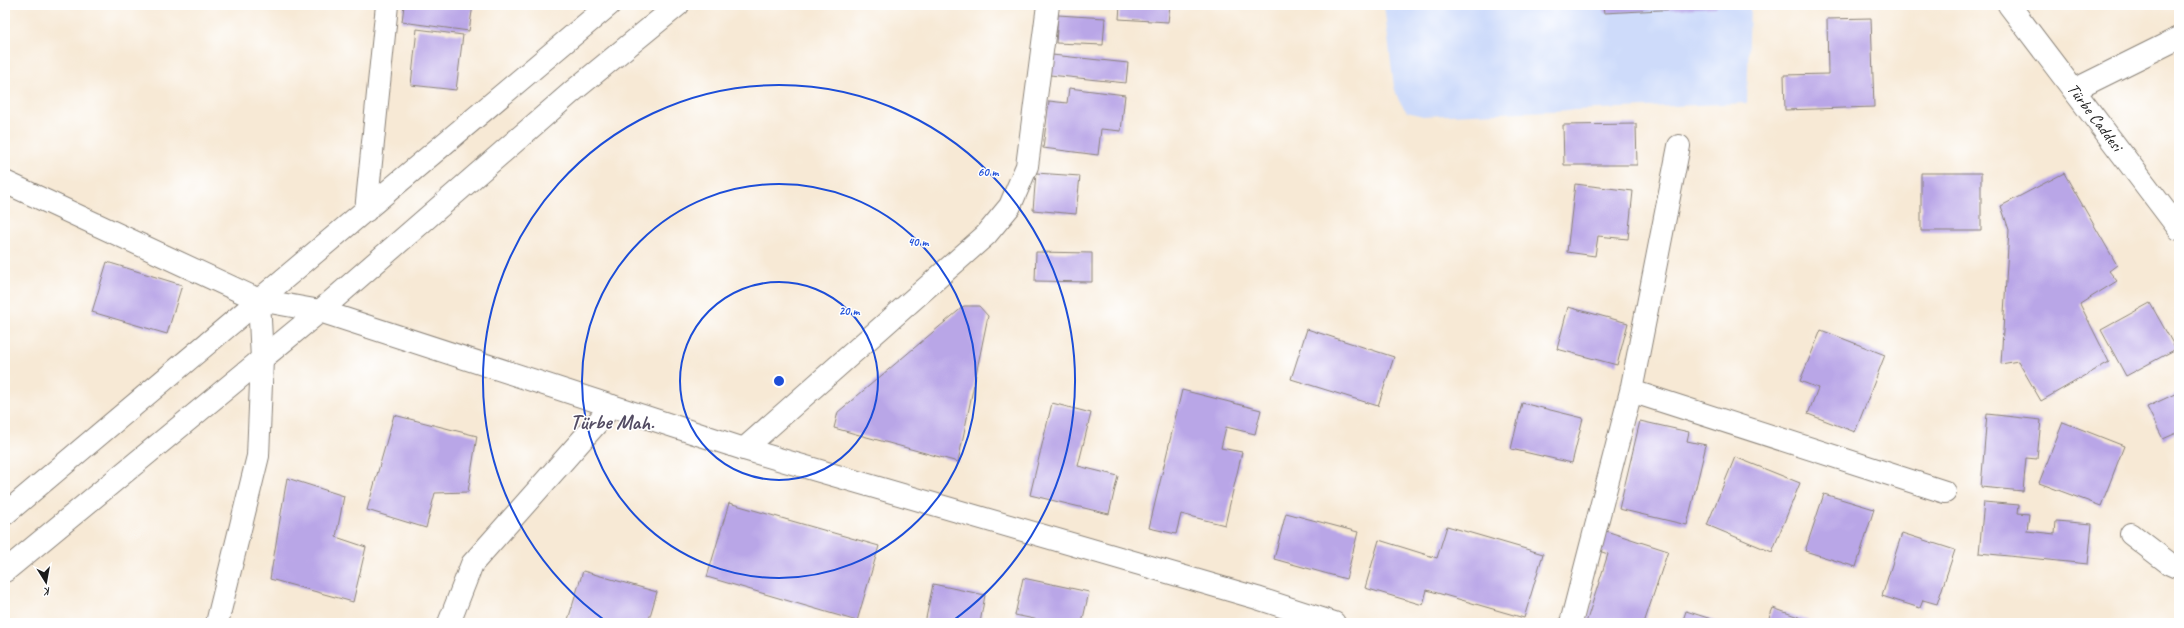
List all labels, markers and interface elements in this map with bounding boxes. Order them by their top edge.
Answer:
street label: Türbe Caddesi [2063,79,2129,157]
text: 60 m [978,164,1000,180]
text: 40 m [908,234,929,250]
text: 20 m [839,303,860,319]
centre of rings [772,374,786,388]
district label: Türbe Mah. [570,409,655,435]
north arrow [26,562,66,602]
text: K [41,584,52,600]

